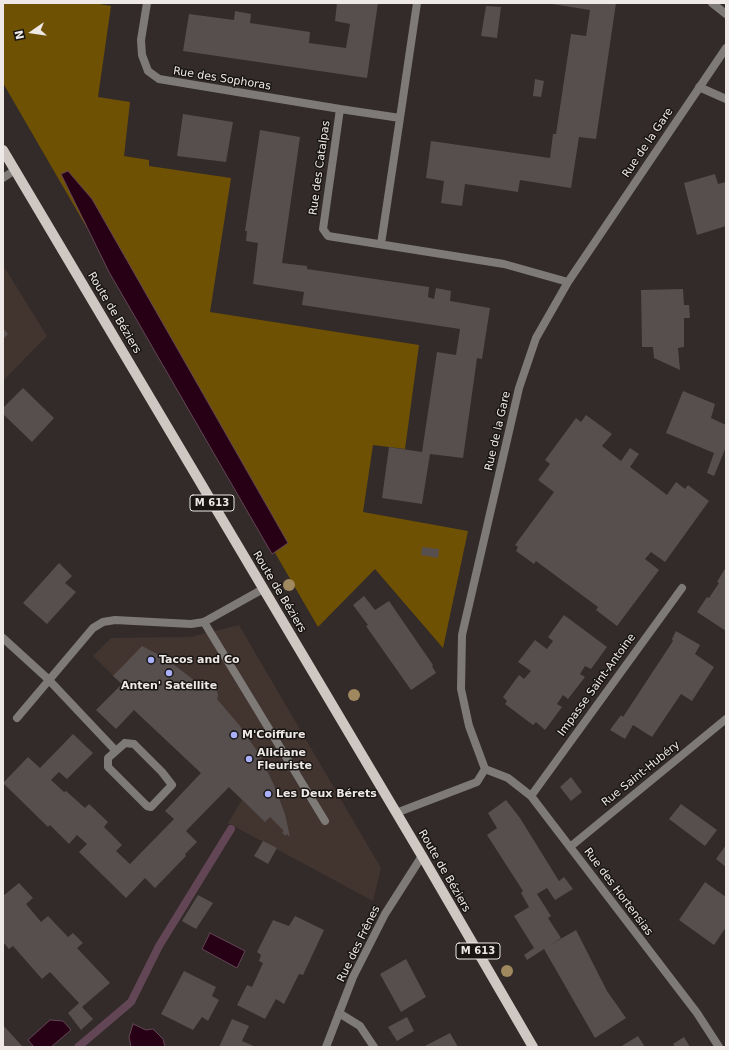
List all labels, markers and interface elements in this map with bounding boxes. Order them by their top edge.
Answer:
north arrow [12,12,52,52]
text: N [12,29,27,41]
street label: Rue des Sophoras [172,65,272,93]
street label: Rue de la Gare [620,106,676,180]
street label: Rue des Catalpas [307,120,333,216]
street label: Route de Béziers [84,270,144,356]
street label: Rue de la Gare [482,390,514,472]
road number: M 613 [190,495,234,511]
street label: Route de Béziers [249,549,309,635]
street label: Impasse Saint-Antoine [555,631,639,739]
place label: Tacos and Co [159,653,240,667]
marker: Tacos and Co [146,655,156,665]
marker: Anten' Satellite [164,668,174,678]
place label: Anten' Satellite [121,679,217,693]
place label: M'Coiffure [242,728,305,742]
marker: M'Coiffure [229,730,239,740]
street label: Rue Saint-Hubéry [599,739,683,809]
place label: Aliciane Fleuriste [257,746,312,772]
marker: Aliciane Fleuriste [244,754,254,764]
place label: Les Deux Bérets [276,787,377,801]
marker: Les Deux Bérets [263,789,273,799]
street label: Route de Béziers [415,827,473,915]
street label: Rue des Hortensias [581,846,655,938]
street label: Rue des Frênes [335,904,383,984]
road number: M 613 [456,943,500,959]

